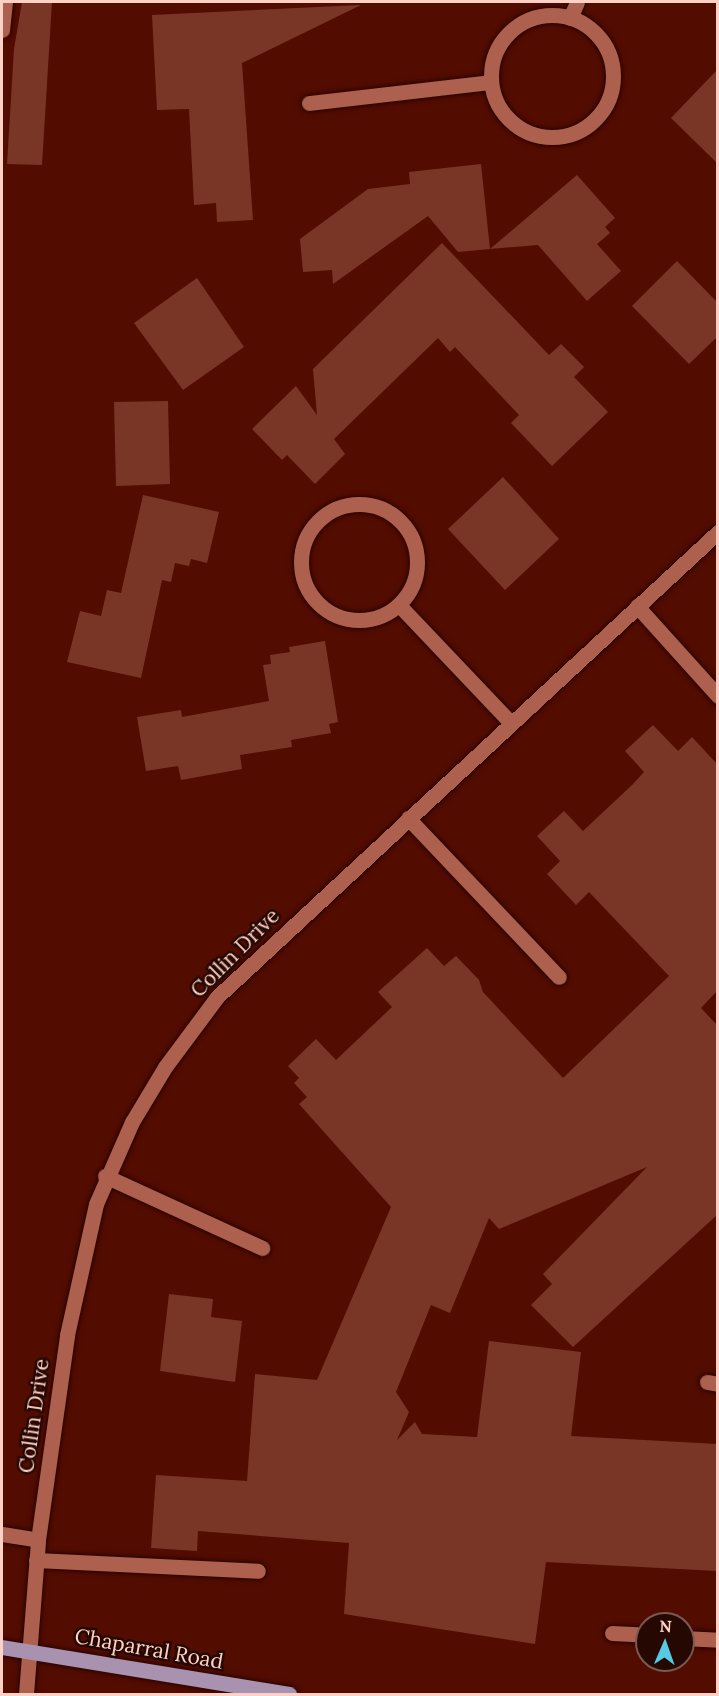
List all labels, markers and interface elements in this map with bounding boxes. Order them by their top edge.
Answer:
street label: Collin Drive [185,903,285,1003]
street label: Collin Drive [14,1357,54,1475]
north arrow [635,1612,695,1672]
text: N [659,1616,672,1636]
street label: Chaparral Road [73,1624,225,1674]

